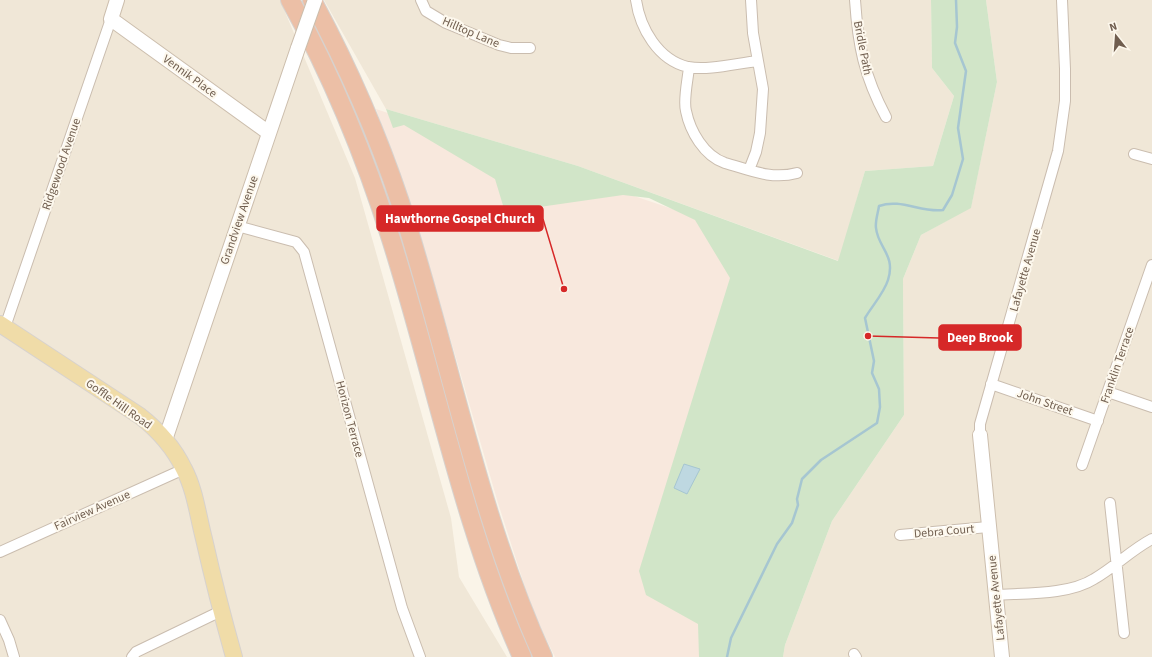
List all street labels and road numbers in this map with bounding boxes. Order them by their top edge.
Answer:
street label: Hilltop Lane [440,13,502,52]
street label: Bridle Path [849,19,876,77]
street label: Vennik Place [159,51,220,102]
street label: Ridgewood Avenue [38,116,85,212]
street label: Grandview Avenue [216,173,263,267]
street label: Lafayette Avenue [1006,227,1045,314]
street label: Franklin Terrace [1096,325,1139,406]
street label: Goffle Hill Road [82,375,155,434]
street label: Horizon Terrace [331,379,368,459]
street label: John Street [1015,385,1075,420]
street label: Fairview Avenue [51,486,133,535]
street label: Debra Court [913,520,975,543]
street label: Lafayette Avenue [984,554,1009,641]

